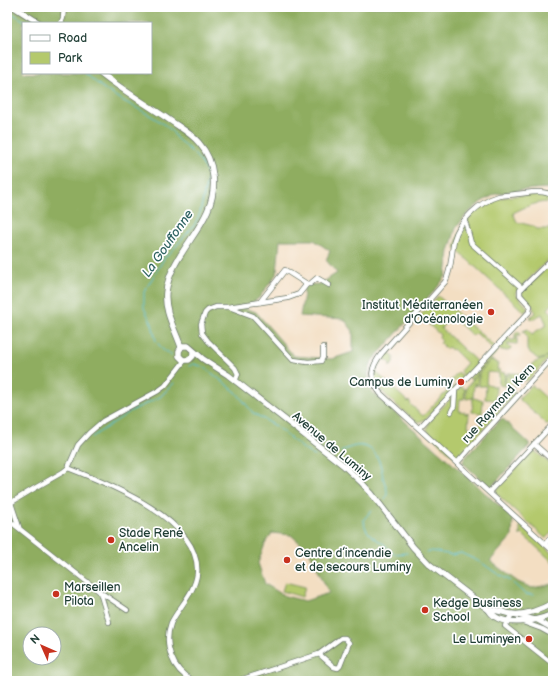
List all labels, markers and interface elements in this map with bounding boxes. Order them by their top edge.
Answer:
legend [22,22,152,74]
text: Road [58,31,87,46]
text: Park [58,51,82,66]
water label: La Gouffonne [139,206,197,280]
place label: Institut Méditerranéen d'Océanologie [362,298,483,327]
marker: Institut Méditerranéen d'Océanologie [486,307,496,317]
street label: rue Raymond Kern [459,360,538,446]
place label: Campus de Luminy [349,375,454,390]
marker: Campus de Luminy [456,377,466,387]
street label: Avenue de Luminy [289,409,375,484]
place label: Stade René Ancelin [119,526,183,555]
marker: Stade René Ancelin [106,535,116,545]
place label: Centre d’incendie et de secours Luminy [295,546,412,575]
marker: Centre d’incendie et de secours Luminy [282,555,292,565]
place label: Marseillen Pilota [64,580,121,609]
marker: Marseillen Pilota [51,589,61,599]
place label: Kedge Business School [433,596,521,625]
marker: Kedge Business School [420,605,430,615]
north arrow [22,626,62,666]
text: N [28,632,43,647]
place label: Le Luminyen [452,632,521,647]
marker: Le Luminyen [524,634,534,644]

